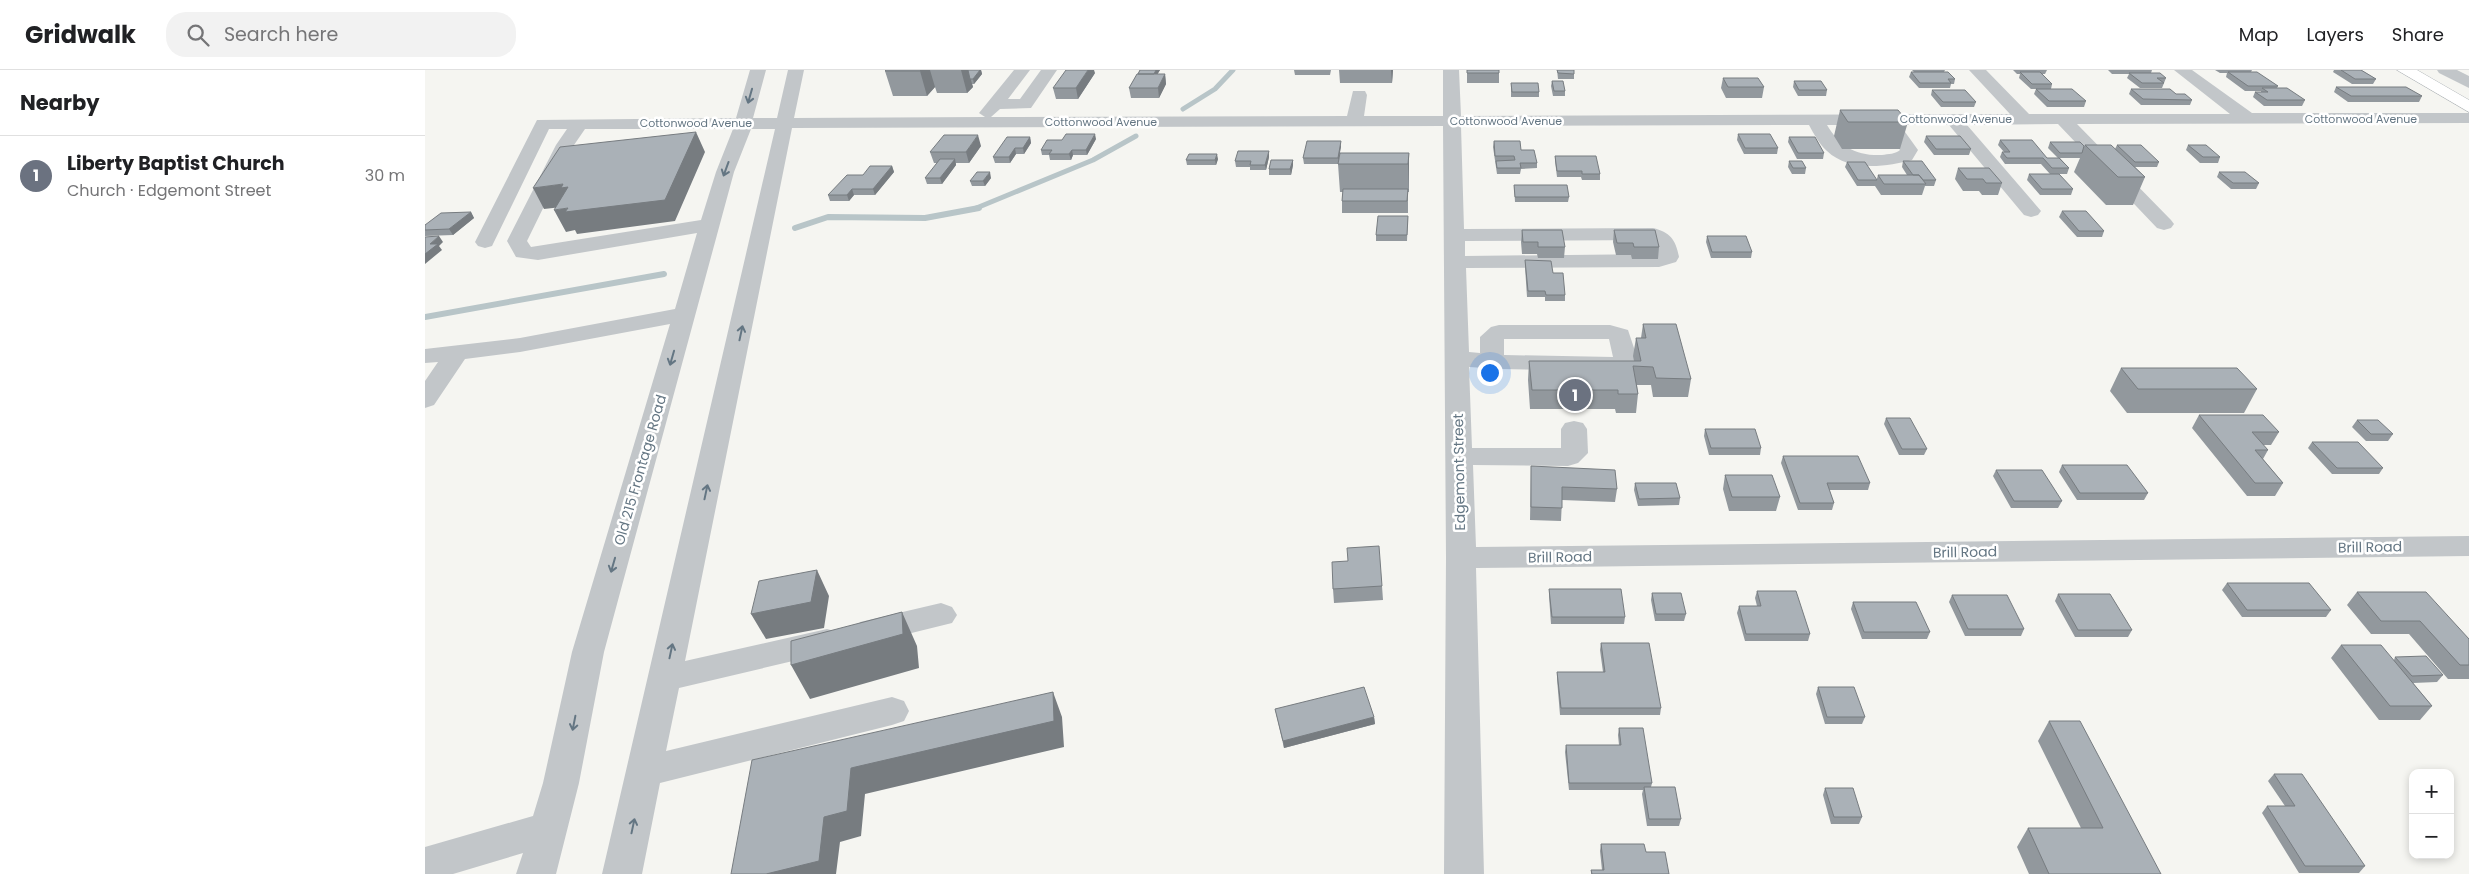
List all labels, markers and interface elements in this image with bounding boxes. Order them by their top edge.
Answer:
search box [166,12,516,57]
text: Gridwalk [25,18,136,51]
icon: search [184,21,212,49]
text: Search here [224,21,338,48]
text: Map [2239,22,2279,47]
text: Layers [2307,22,2364,47]
text: Share [2392,22,2444,47]
text: Nearby [20,88,100,117]
one-way arrow [745,88,754,104]
street label: Cottonwood Avenue [1900,111,2012,127]
street label: Cottonwood Avenue [2305,111,2417,127]
street label: Cottonwood Avenue [1450,113,1562,129]
street label: Cottonwood Avenue [1045,114,1157,130]
street label: Cottonwood Avenue [640,115,752,131]
text: Liberty Baptist Church [67,150,285,177]
one-way arrow [721,160,730,176]
text: 1 [33,164,39,187]
text: 30 m [365,164,405,187]
text: Church · Edgemont Street [67,179,271,202]
one-way arrow [737,326,746,342]
one-way arrow [666,350,676,366]
your location [1477,360,1503,386]
pin: 1 [1559,376,1591,414]
street label: Old 215 Frontage Road [609,392,671,548]
street label: Edgemont Street [1448,413,1470,531]
one-way arrow [702,484,711,500]
street label: Brill Road [2338,536,2402,558]
street label: Brill Road [1933,541,1997,563]
street label: Brill Road [1528,546,1592,568]
one-way arrow [607,557,617,573]
one-way arrow [667,643,676,659]
one-way arrow [568,714,578,730]
map controls [2409,769,2454,859]
button: + [2409,769,2454,814]
button: − [2409,814,2454,859]
one-way arrow [628,819,638,835]

